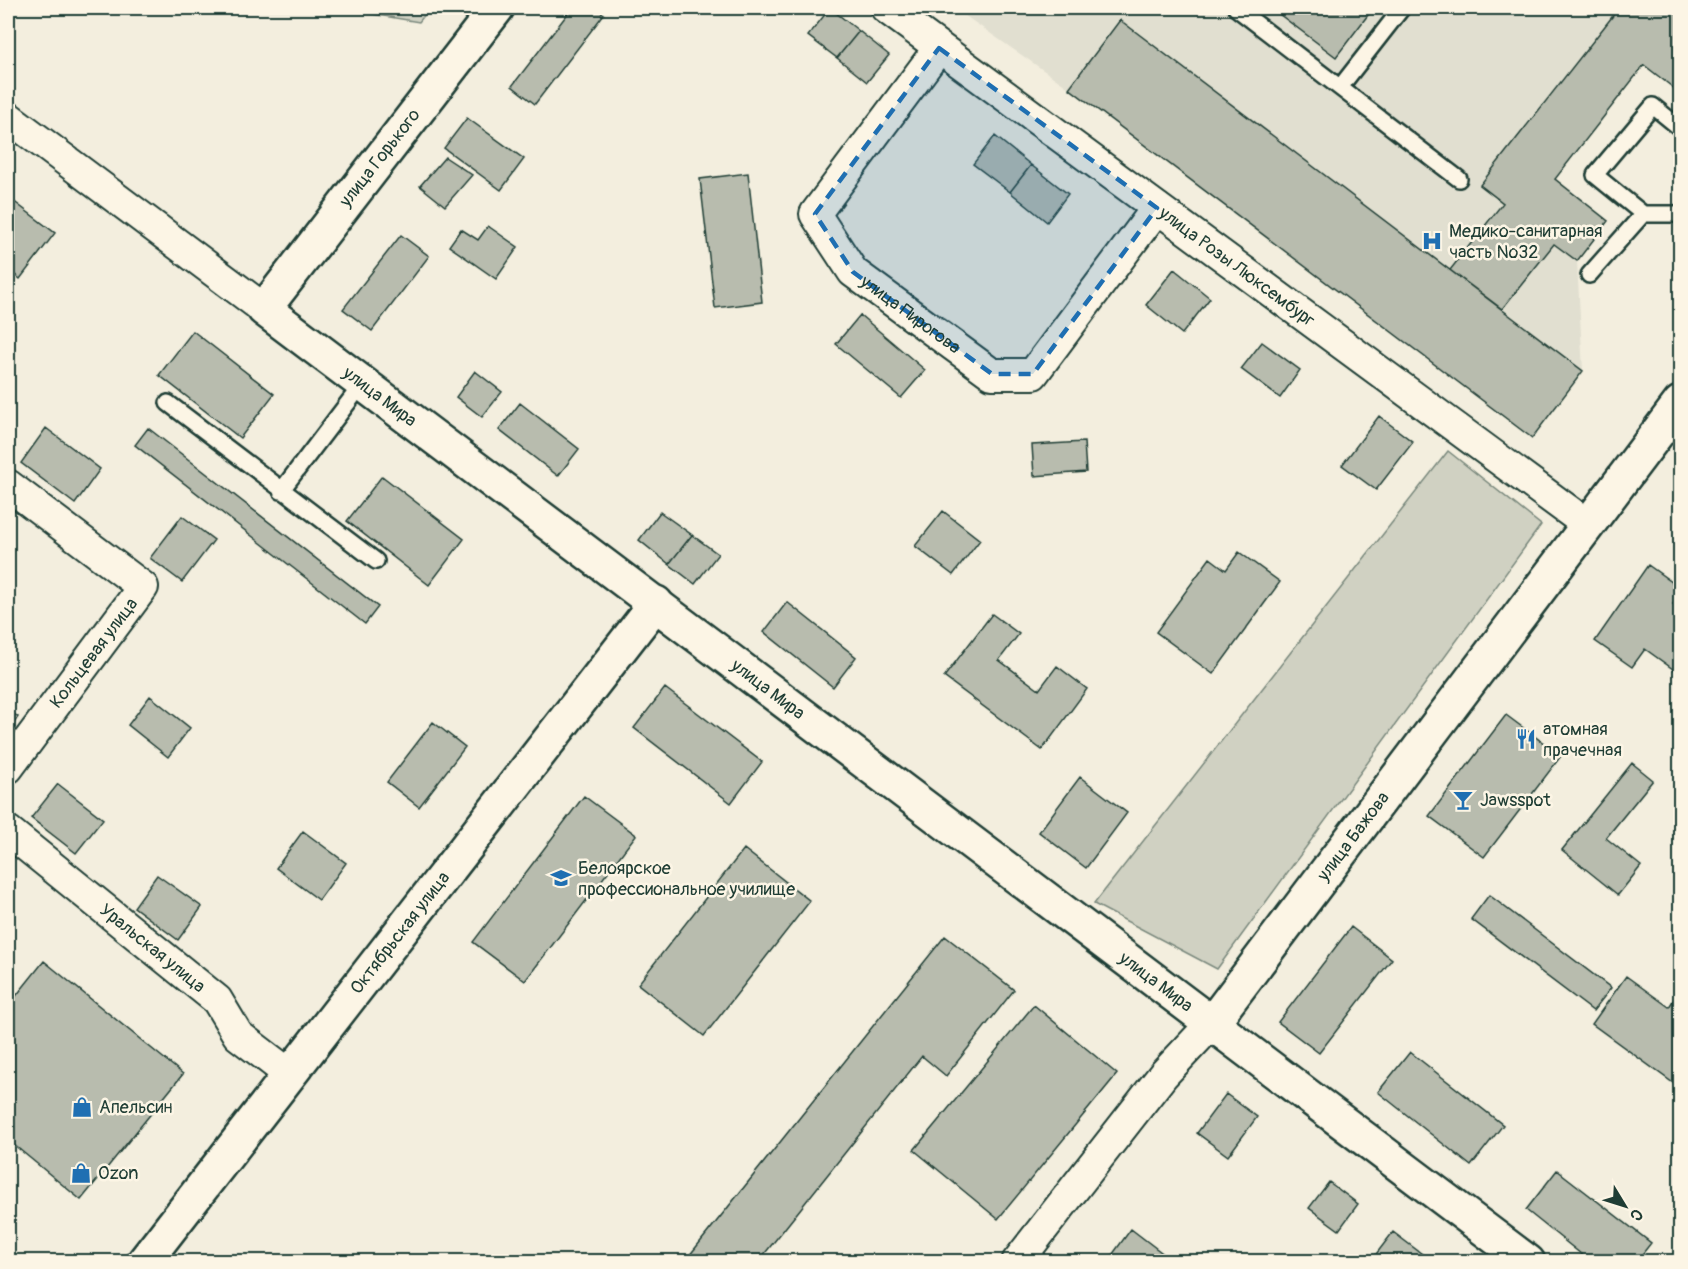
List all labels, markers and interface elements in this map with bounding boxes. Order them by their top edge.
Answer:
street label: улица Горького [334,104,426,213]
street label: улица Розы Люксембург [1154,201,1320,332]
place label: Медико-санитарная часть №32 [1449,220,1602,264]
hospital icon: Медико-санитарная часть №32 [1420,229,1444,253]
street label: улица Пирогова [855,269,965,359]
street label: улица Мира [338,361,422,432]
street label: Кольцевая улица [45,593,143,713]
street label: улица Мира [726,653,810,724]
place label: атомная прачечная [1543,718,1622,762]
restaurant icon: атомная прачечная [1514,727,1538,751]
street label: улица Бажова [1311,787,1394,886]
bar icon: Jawsspot [1451,788,1475,812]
place label: Jawsspot [1480,789,1551,812]
place label: Белоярское профессиональное училище [578,857,795,901]
school or university icon: Белоярское профессиональное училище [549,866,573,890]
street label: Октябрьская улица [345,867,455,999]
street label: Уральская улица [95,898,210,998]
street label: улица Мира [1114,946,1198,1017]
shop icon: Апельсин [70,1095,94,1119]
place label: Апельсин [99,1096,173,1119]
shop icon: Ozon [69,1161,93,1185]
place label: Ozon [98,1162,138,1185]
north arrow [1595,1176,1655,1236]
text: С [1625,1205,1647,1225]

